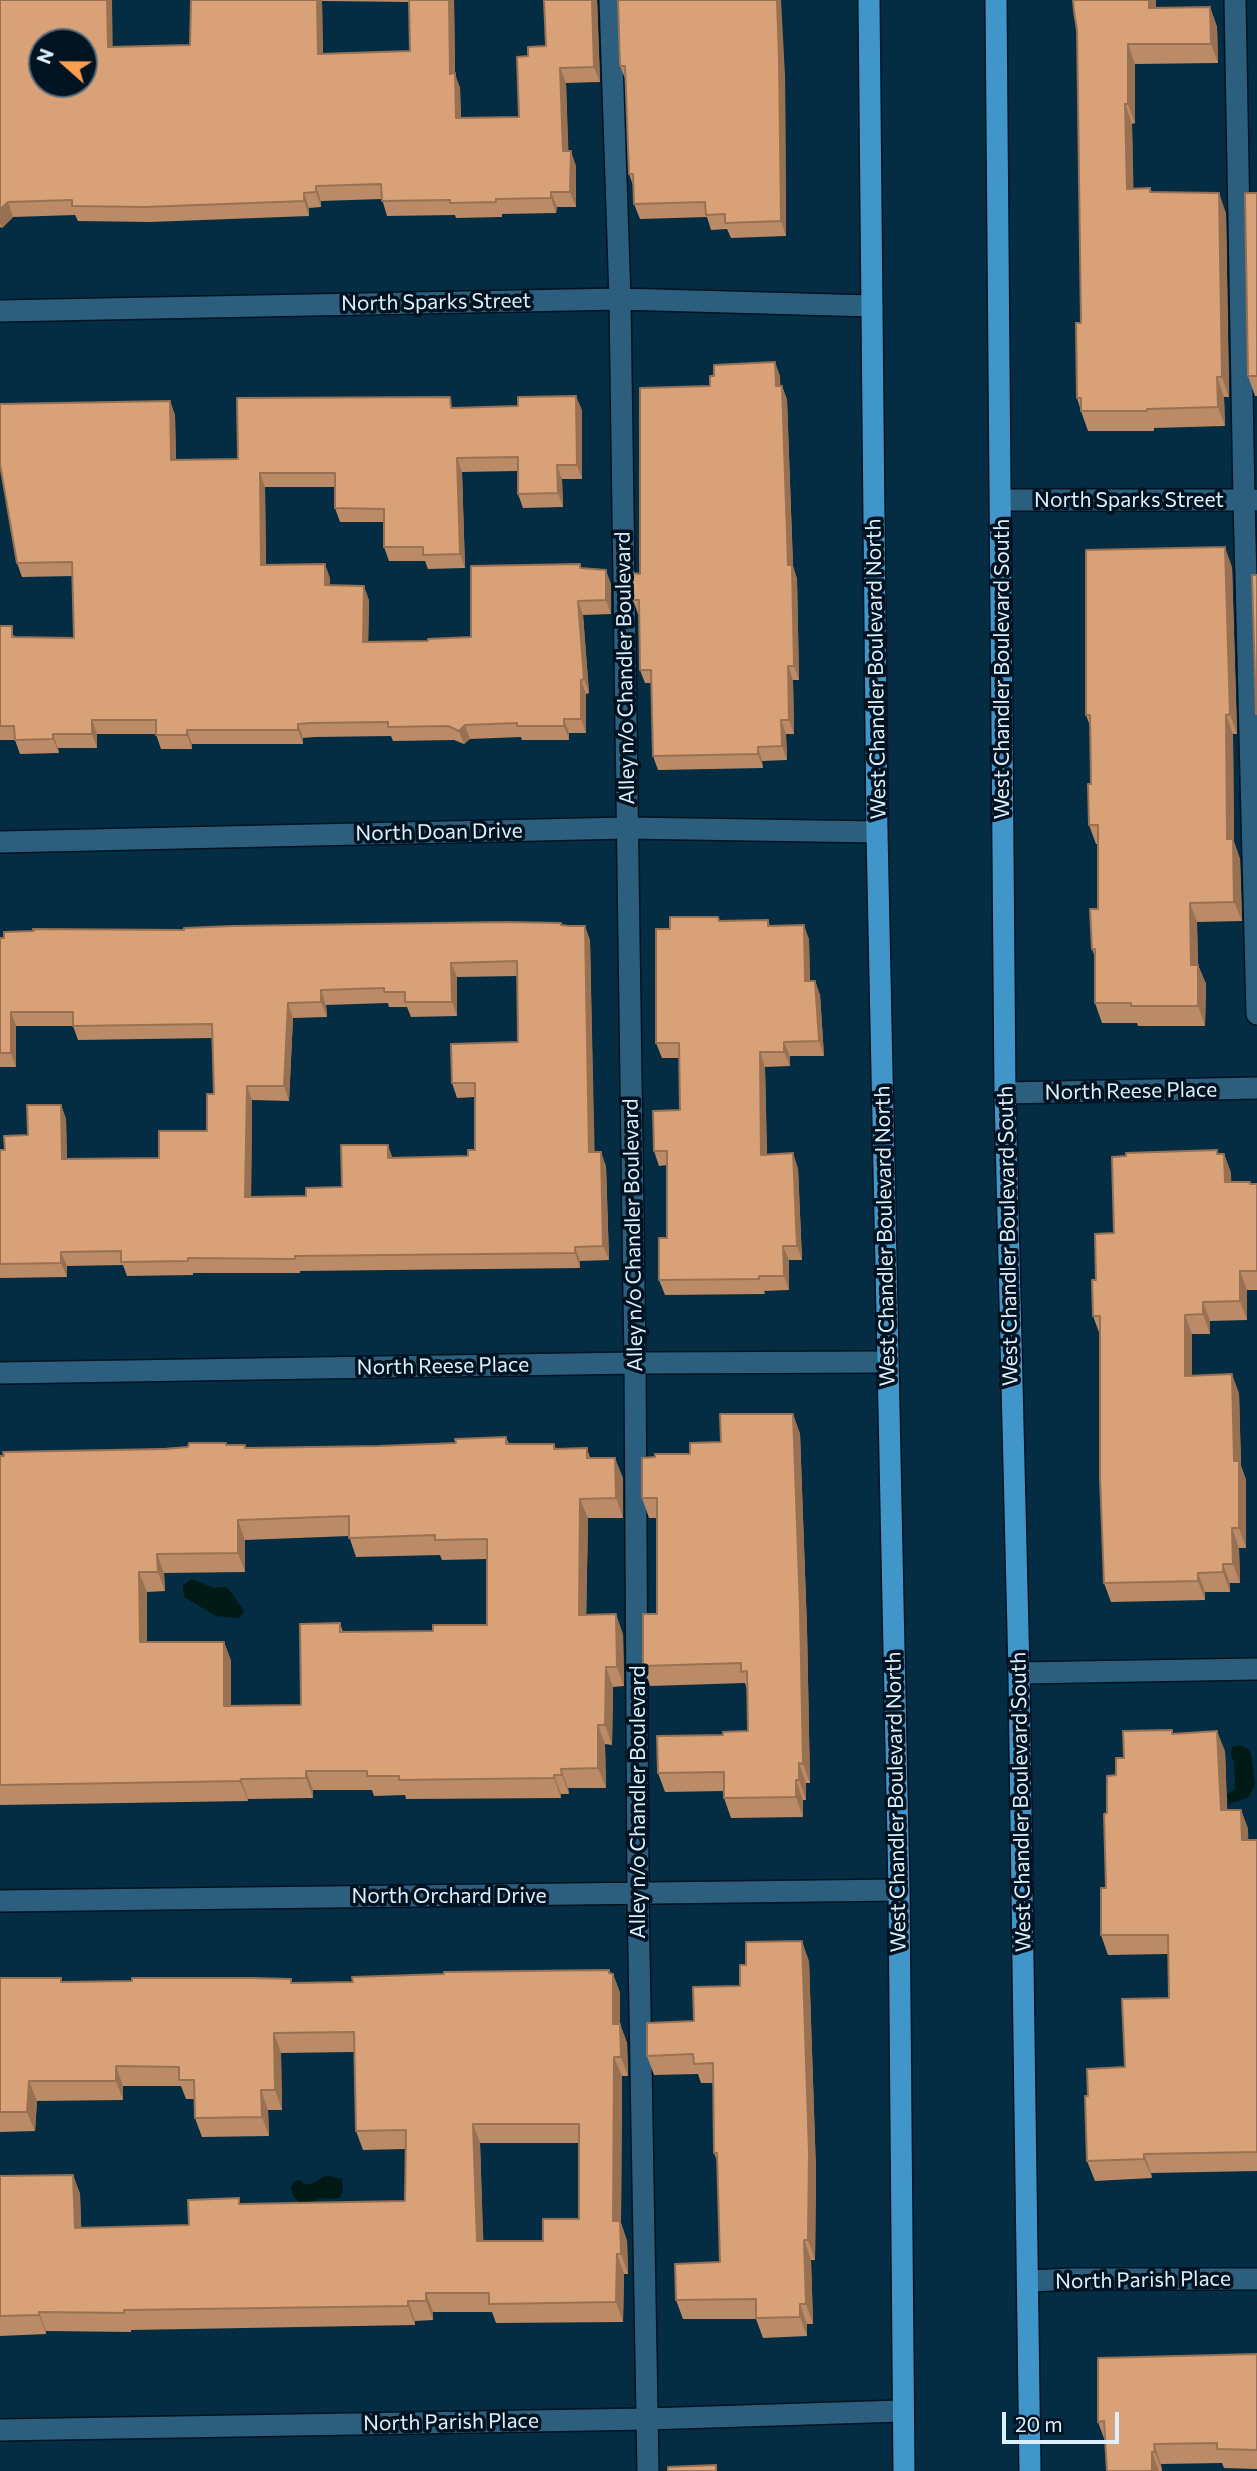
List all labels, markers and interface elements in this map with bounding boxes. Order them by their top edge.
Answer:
north arrow [28,28,98,98]
text: N [32,45,58,67]
street label: North Sparks Street [341,288,531,316]
street label: North Sparks Street [1034,487,1224,513]
street label: West Chandler Boulevard North [861,518,891,820]
street label: West Chandler Boulevard South [989,519,1015,819]
street label: Alley n/o Chandler Boulevard [610,531,640,805]
street label: North Doan Drive [355,818,523,846]
street label: North Reese Place [1045,1077,1217,1105]
street label: West Chandler Boulevard North [870,1085,900,1387]
street label: West Chandler Boulevard South [993,1086,1023,1386]
street label: Alley n/o Chandler Boulevard [618,1098,648,1372]
street label: North Reese Place [357,1352,529,1380]
street label: West Chandler Boulevard North [881,1651,911,1953]
street label: West Chandler Boulevard South [1006,1652,1036,1952]
street label: Alley n/o Chandler Boulevard [625,1665,651,1939]
street label: North Orchard Drive [352,1883,546,1909]
street label: North Parish Place [1055,2266,1231,2294]
scale bar [1005,2398,1122,2442]
street label: North Parish Place [363,2408,539,2436]
text: 20 m [1015,2411,1063,2436]

